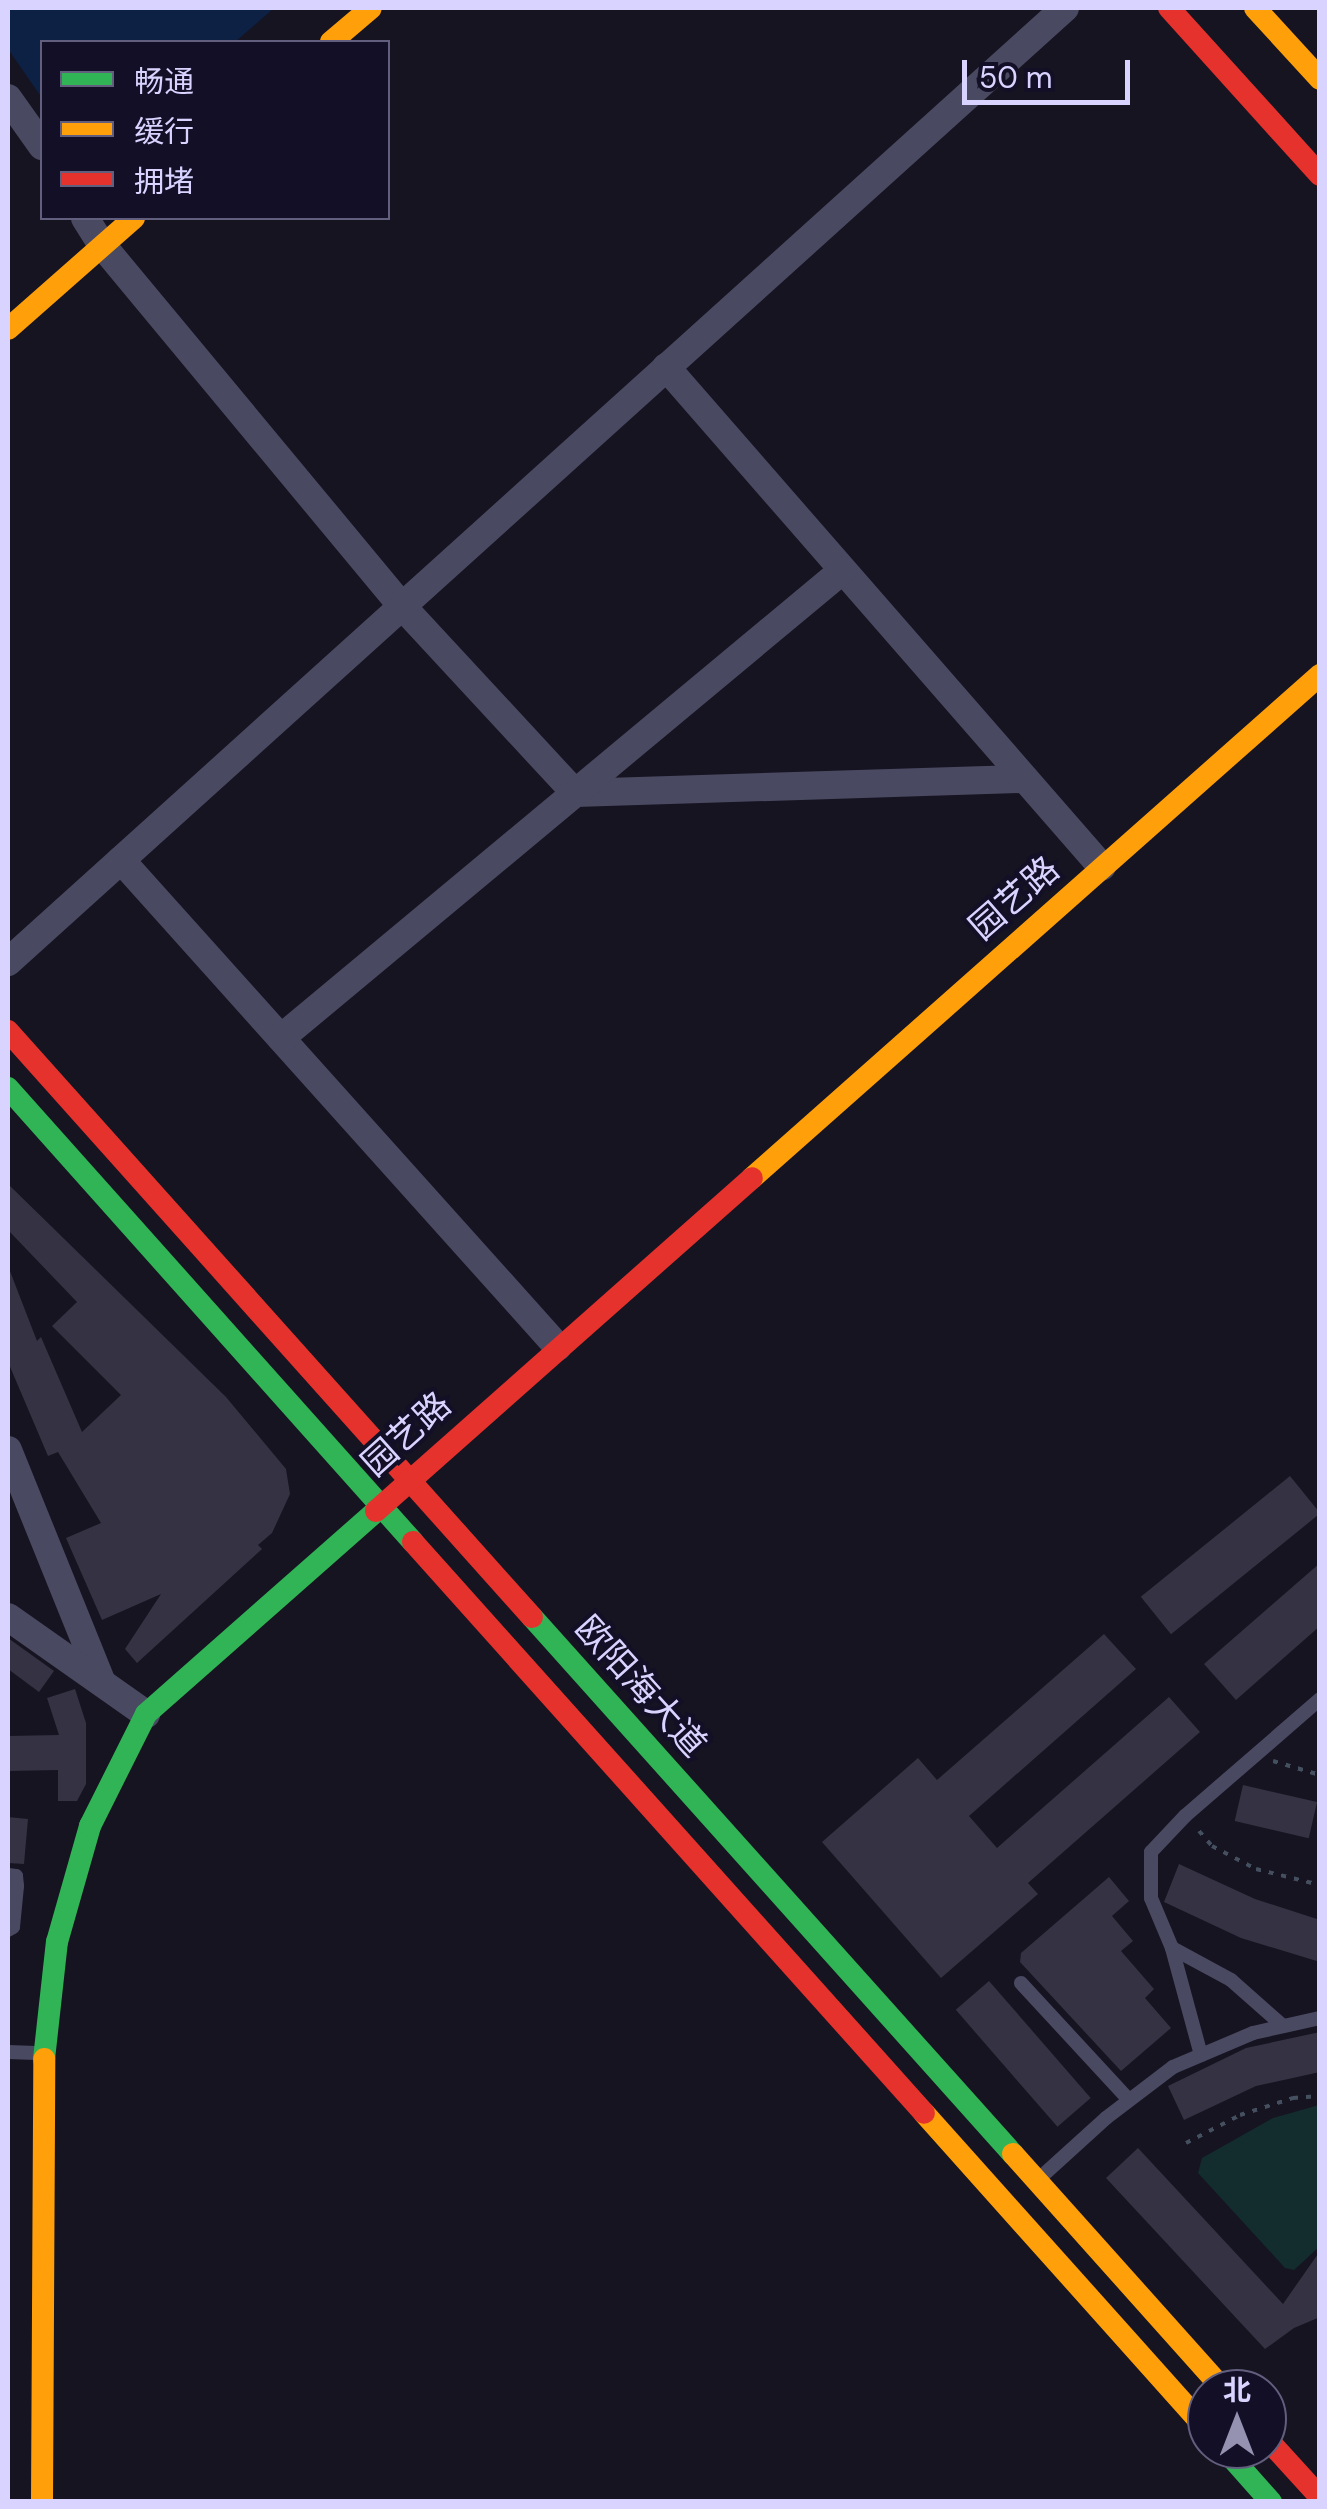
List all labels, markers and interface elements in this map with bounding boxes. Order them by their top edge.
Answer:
legend [40,40,390,220]
scale bar [967,40,1134,102]
text: 50 m [979,58,1053,97]
text: 畅通 [134,62,194,101]
text: 缓行 [134,112,194,151]
text: 拥堵 [134,162,194,201]
street label: 园艺路 [961,848,1067,948]
street label: 园艺路 [353,1383,459,1485]
street label: 欧阳海大道 [567,1607,715,1765]
north arrow [1187,2369,1287,2469]
text: 北 [1223,2372,1251,2409]

